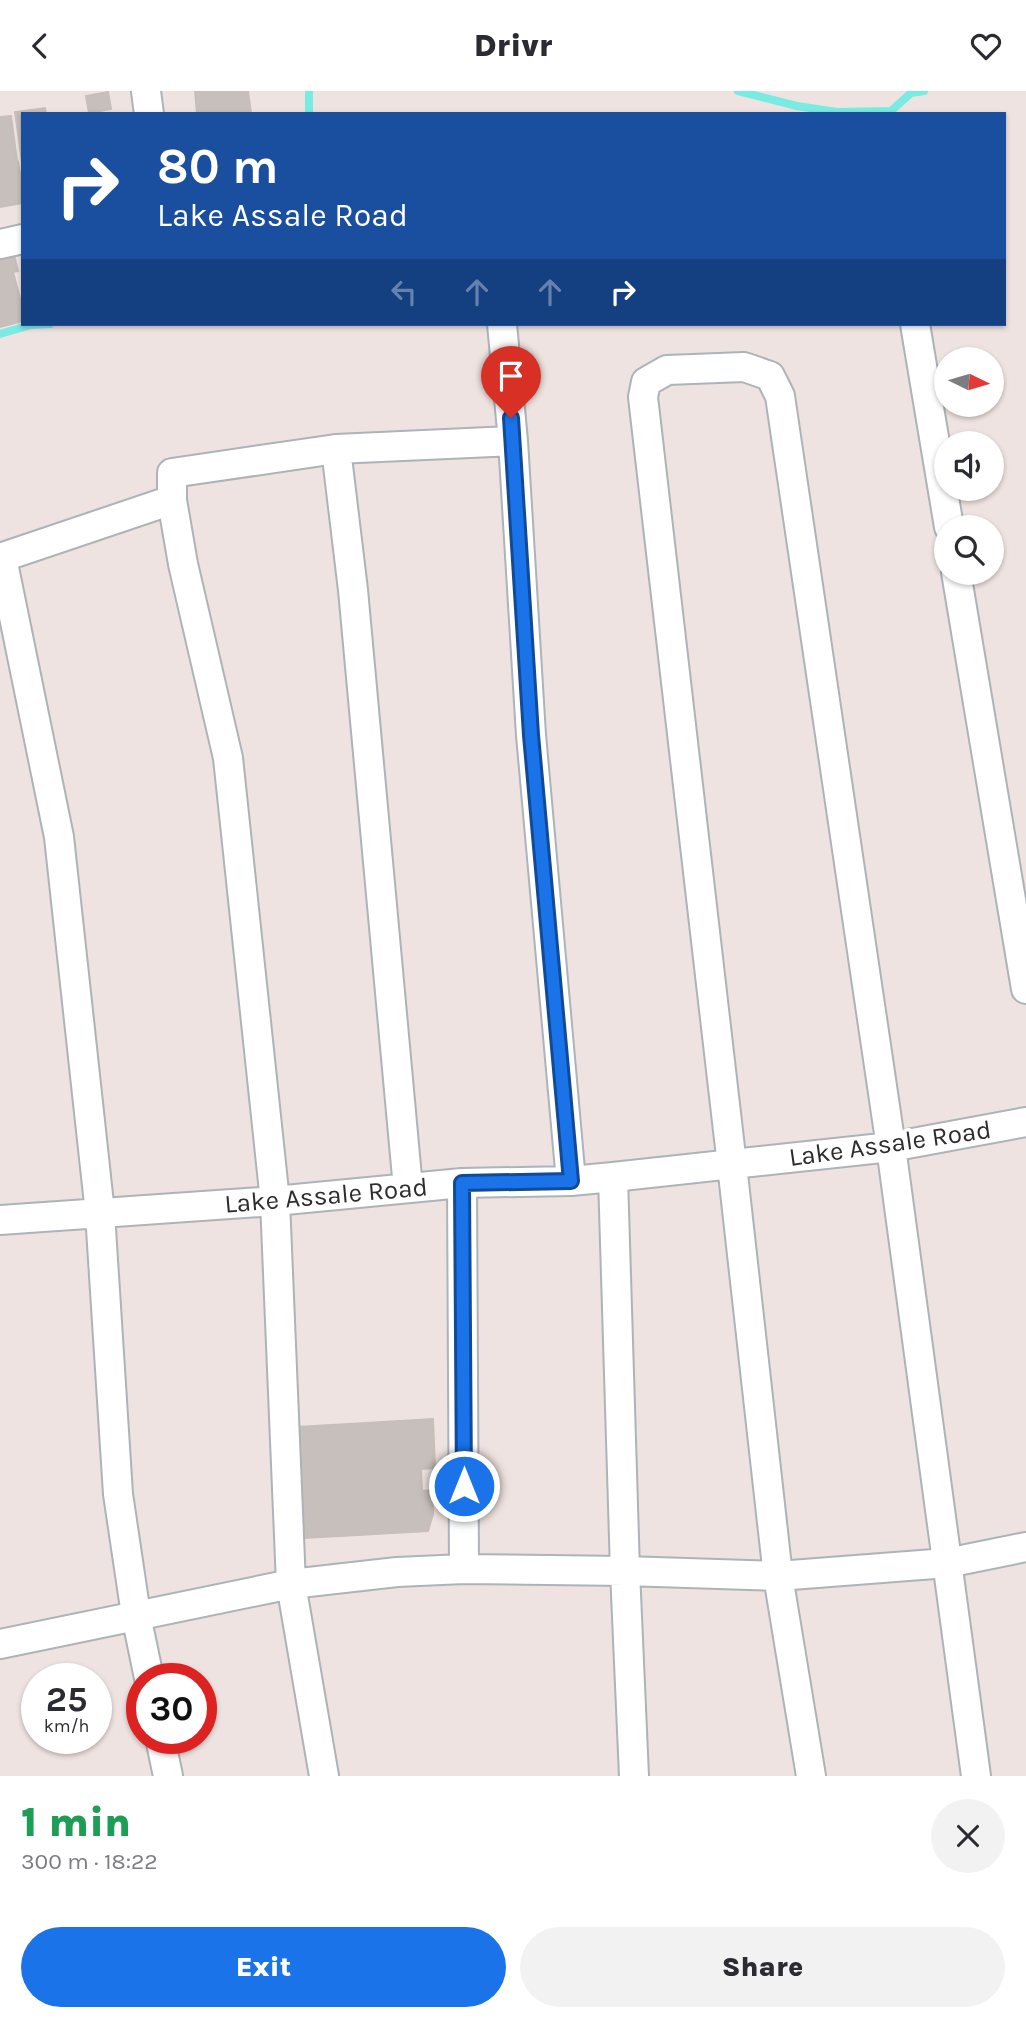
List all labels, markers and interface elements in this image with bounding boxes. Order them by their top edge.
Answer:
icon: back [21,27,59,65]
text: Drivr [474,27,552,64]
icon: heart [967,27,1005,65]
text: 80 m [157,138,279,195]
icon: right [42,140,133,231]
text: Lake Assale Road [157,197,408,234]
icon: left [385,273,423,311]
icon: ahead [458,273,496,311]
icon: ahead [531,273,569,311]
icon: right [604,273,642,311]
pin [481,346,541,418]
north arrow [934,347,1004,417]
map controls [934,347,1004,585]
icon: arrive [492,357,530,395]
button: sound [934,431,1004,501]
button: search [934,515,1004,585]
street label: Lake Assale Road [787,1114,993,1173]
street label: Lake Assale Road [223,1171,429,1220]
position arrow [427,1449,501,1523]
speed limit sign: 30 [126,1663,217,1754]
text: 25 [46,1679,87,1720]
text: km/h [44,1715,89,1737]
text: 1 min [21,1797,131,1847]
button: close [931,1799,1005,1873]
text: 300 m · 18:22 [21,1848,158,1875]
button: Exit [21,1927,506,2007]
button: Share [520,1927,1005,2007]

